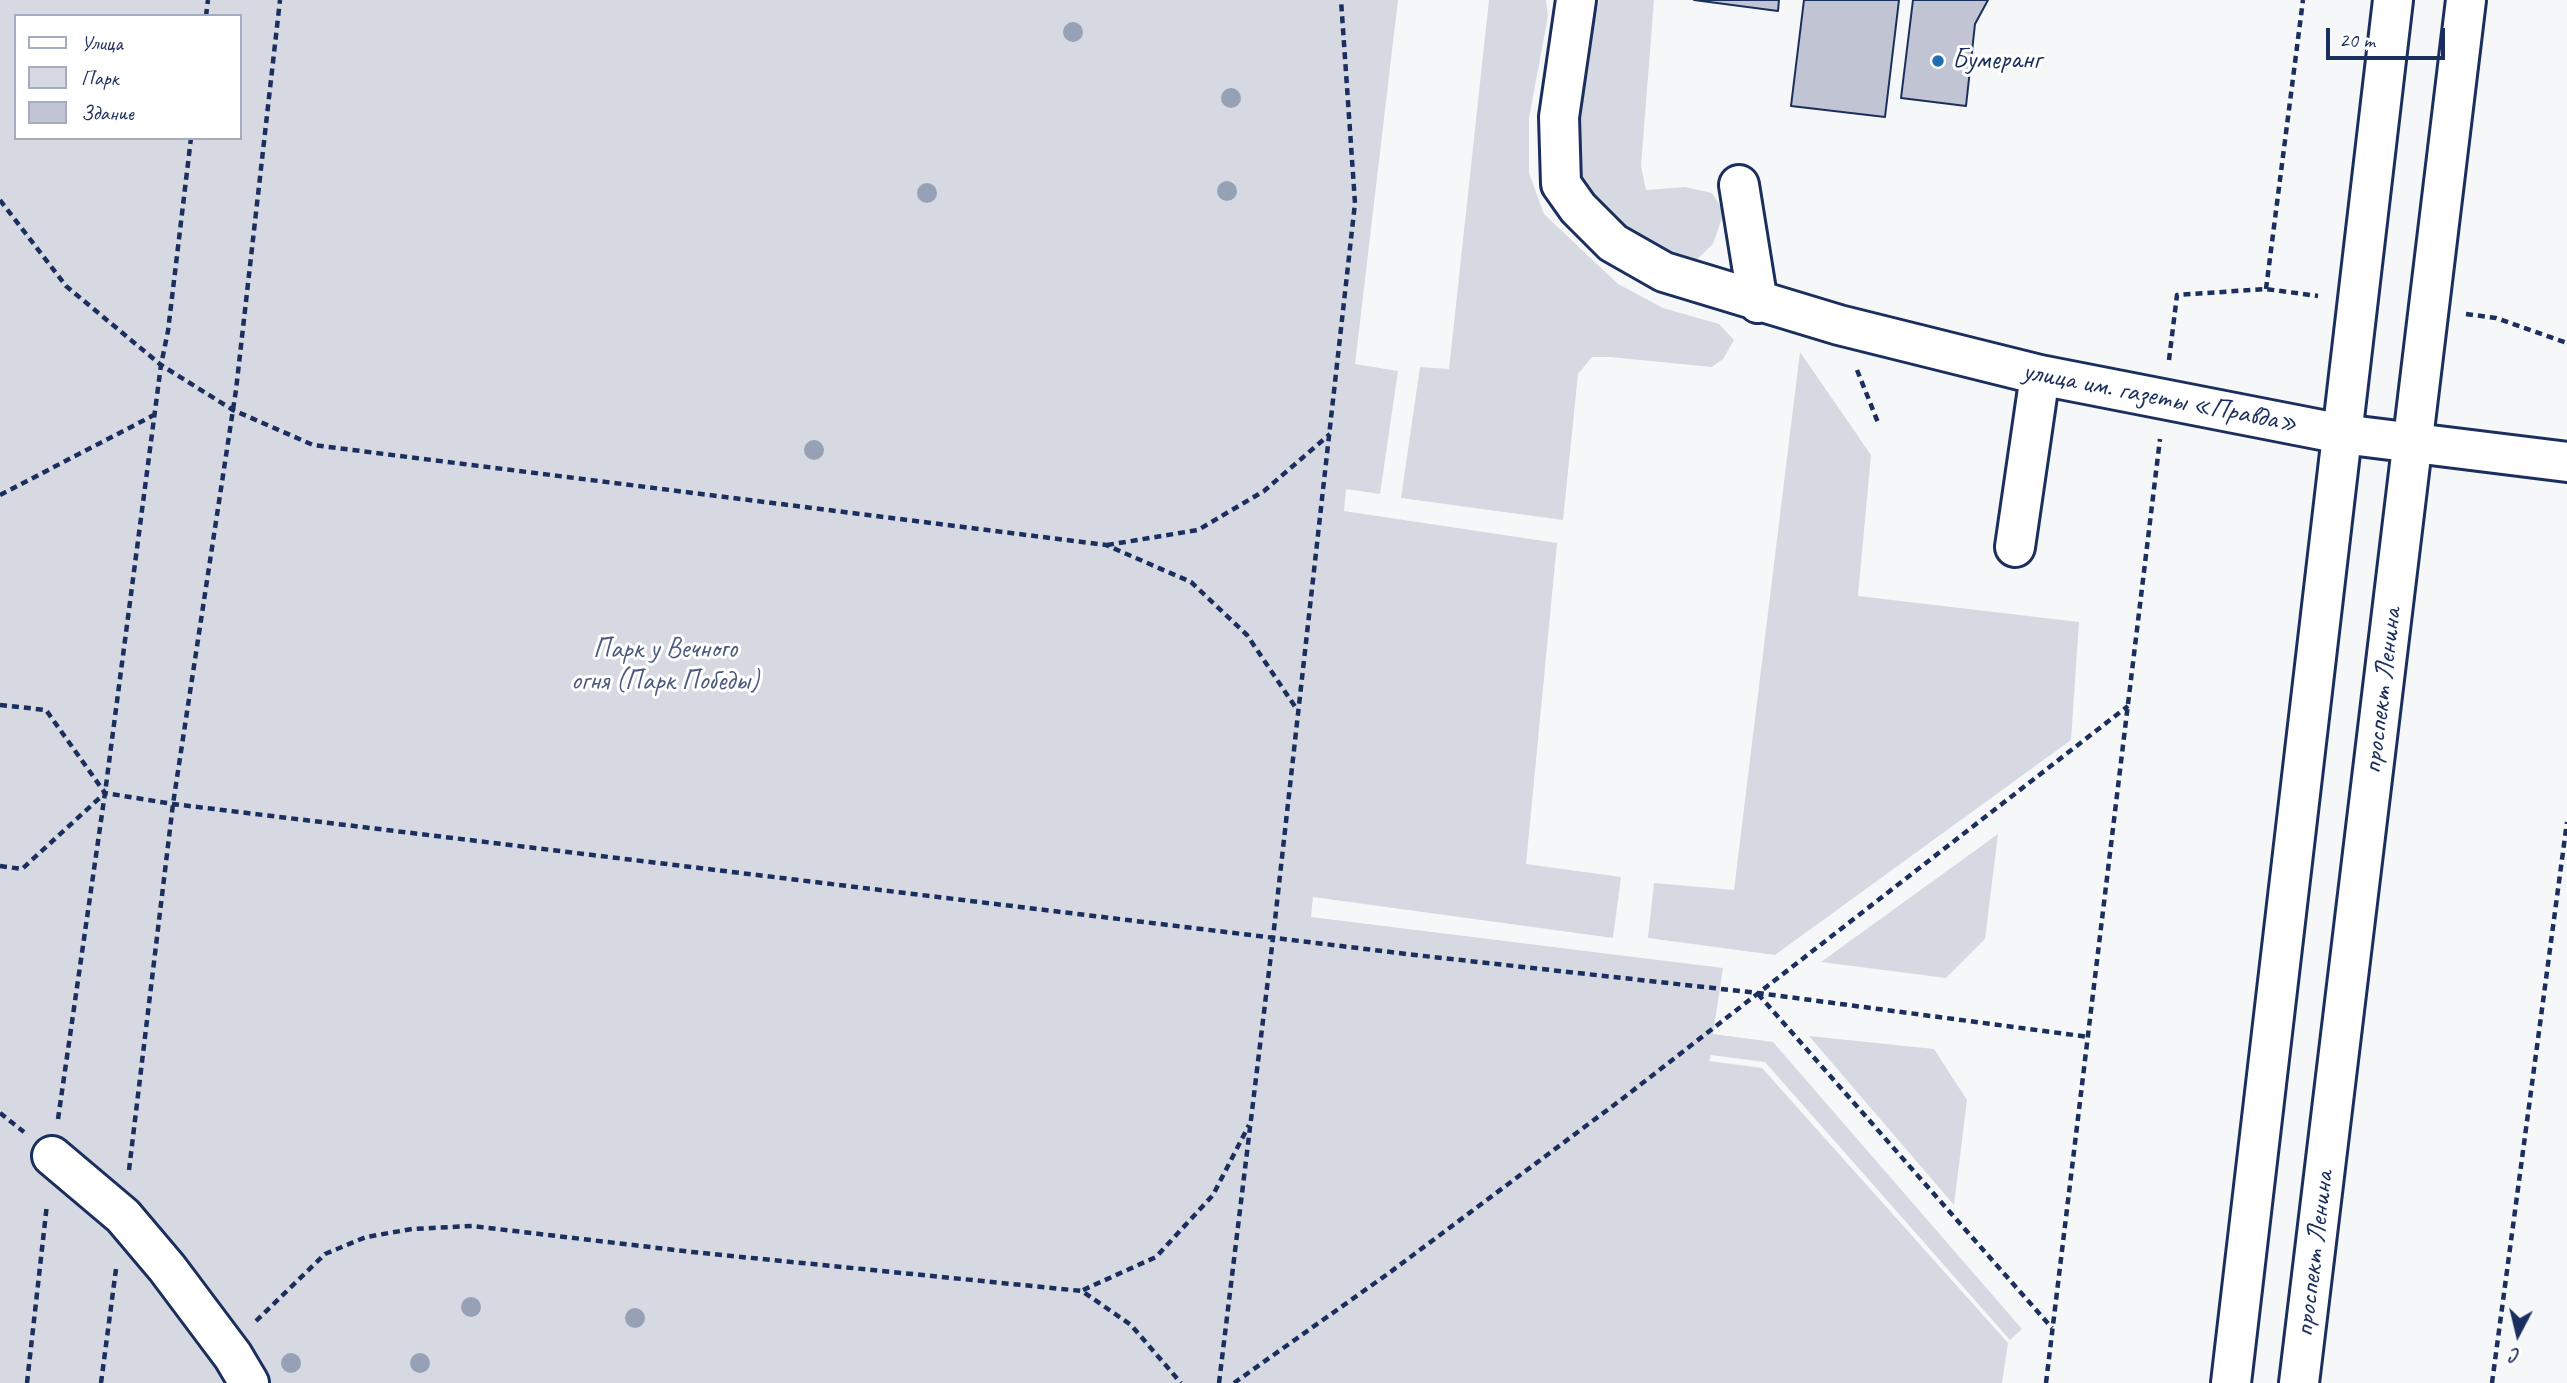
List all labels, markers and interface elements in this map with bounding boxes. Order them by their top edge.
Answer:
legend [14,14,242,140]
scale bar [2329,14,2448,58]
text: 20 m [2339,27,2375,53]
text: Улица [81,30,123,56]
place label: Бумеранг [1952,44,2041,78]
marker: Бумеранг [1930,53,1946,69]
text: Парк [81,65,118,91]
text: Здание [81,100,134,126]
street label: улица им. газеты «Правда» [2020,355,2300,441]
street label: проспект Ленина [2356,606,2410,776]
park label: Парк у Вечного огня (Парк Победы) [571,633,759,699]
street label: проспект Ленина [2288,1169,2342,1339]
north arrow [2483,1299,2553,1369]
text: С [2509,1342,2522,1367]

